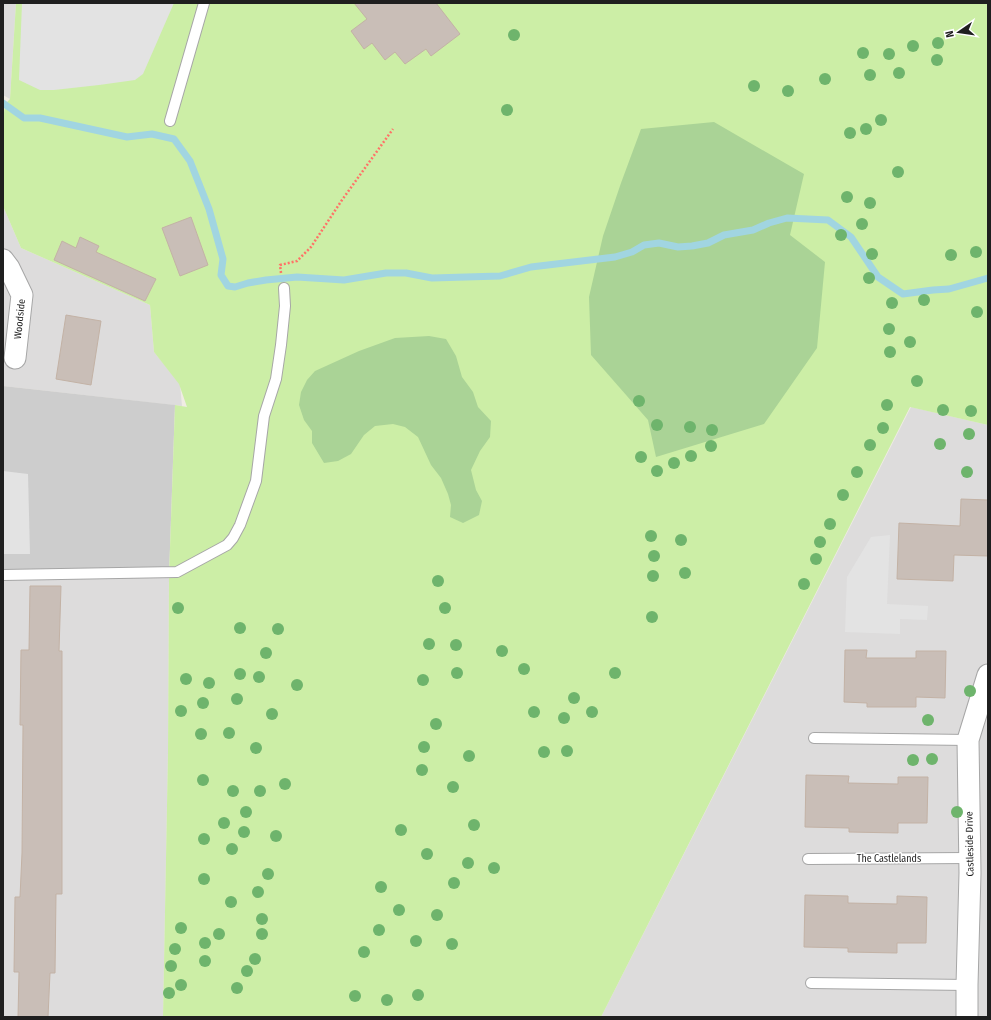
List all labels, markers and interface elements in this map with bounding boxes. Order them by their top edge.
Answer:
north arrow [939,12,979,52]
text: N [943,29,957,39]
street label: Woodside [12,298,28,340]
street label: Castleside Drive [963,811,977,877]
street label: The Castlelands [857,853,921,865]

